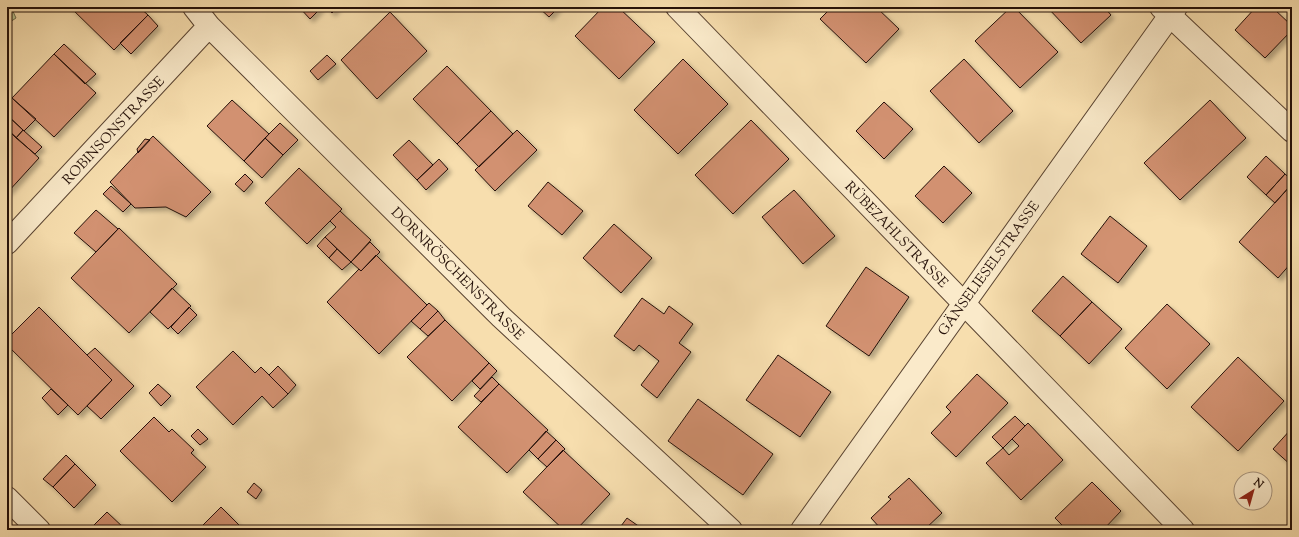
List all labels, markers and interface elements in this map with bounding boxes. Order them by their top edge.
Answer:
street label: ROBINSONSTRASSE [59,72,171,190]
street label: RÜBEZAHLSTRASSE [839,177,953,294]
street label: GÄNSELIESELSTRASSE [933,197,1046,341]
street label: DORNRÖSCHENSTRASSE [386,203,529,346]
north arrow [1233,471,1273,511]
text: N [1249,474,1267,493]

